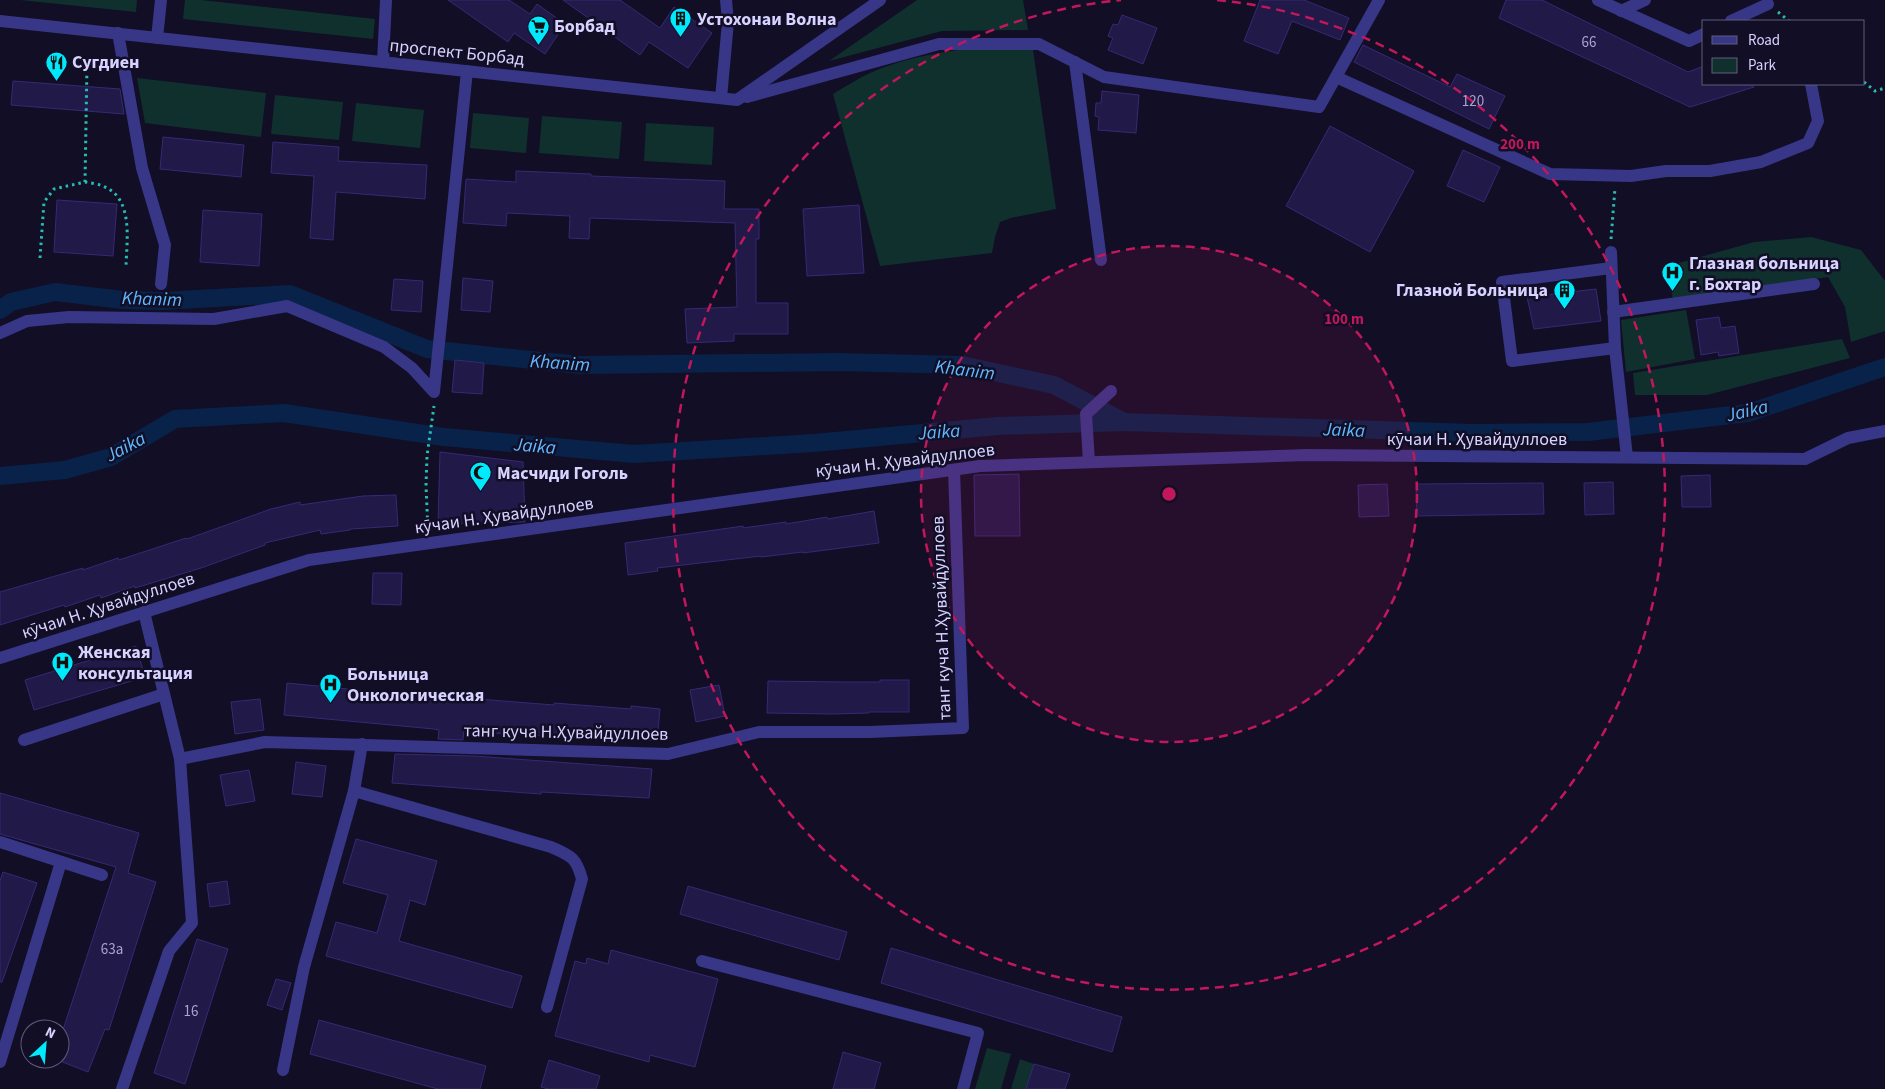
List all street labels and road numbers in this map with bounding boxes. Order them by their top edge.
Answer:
street label: проспект Борбад [388,33,526,72]
street label: кӯчаи Н. Ҳувайдуллоев [1387,427,1567,452]
street label: кӯчаи Н. Ҳувайдуллоев [814,437,996,484]
street label: кӯчаи Н. Ҳувайдуллоев [413,491,595,540]
street label: танг куча Н.Ҳувайдуллоев [925,515,958,721]
street label: кӯчаи Н. Ҳувайдуллоев [19,566,198,645]
street label: танг куча Н.Ҳувайдуллоев [463,718,669,747]

